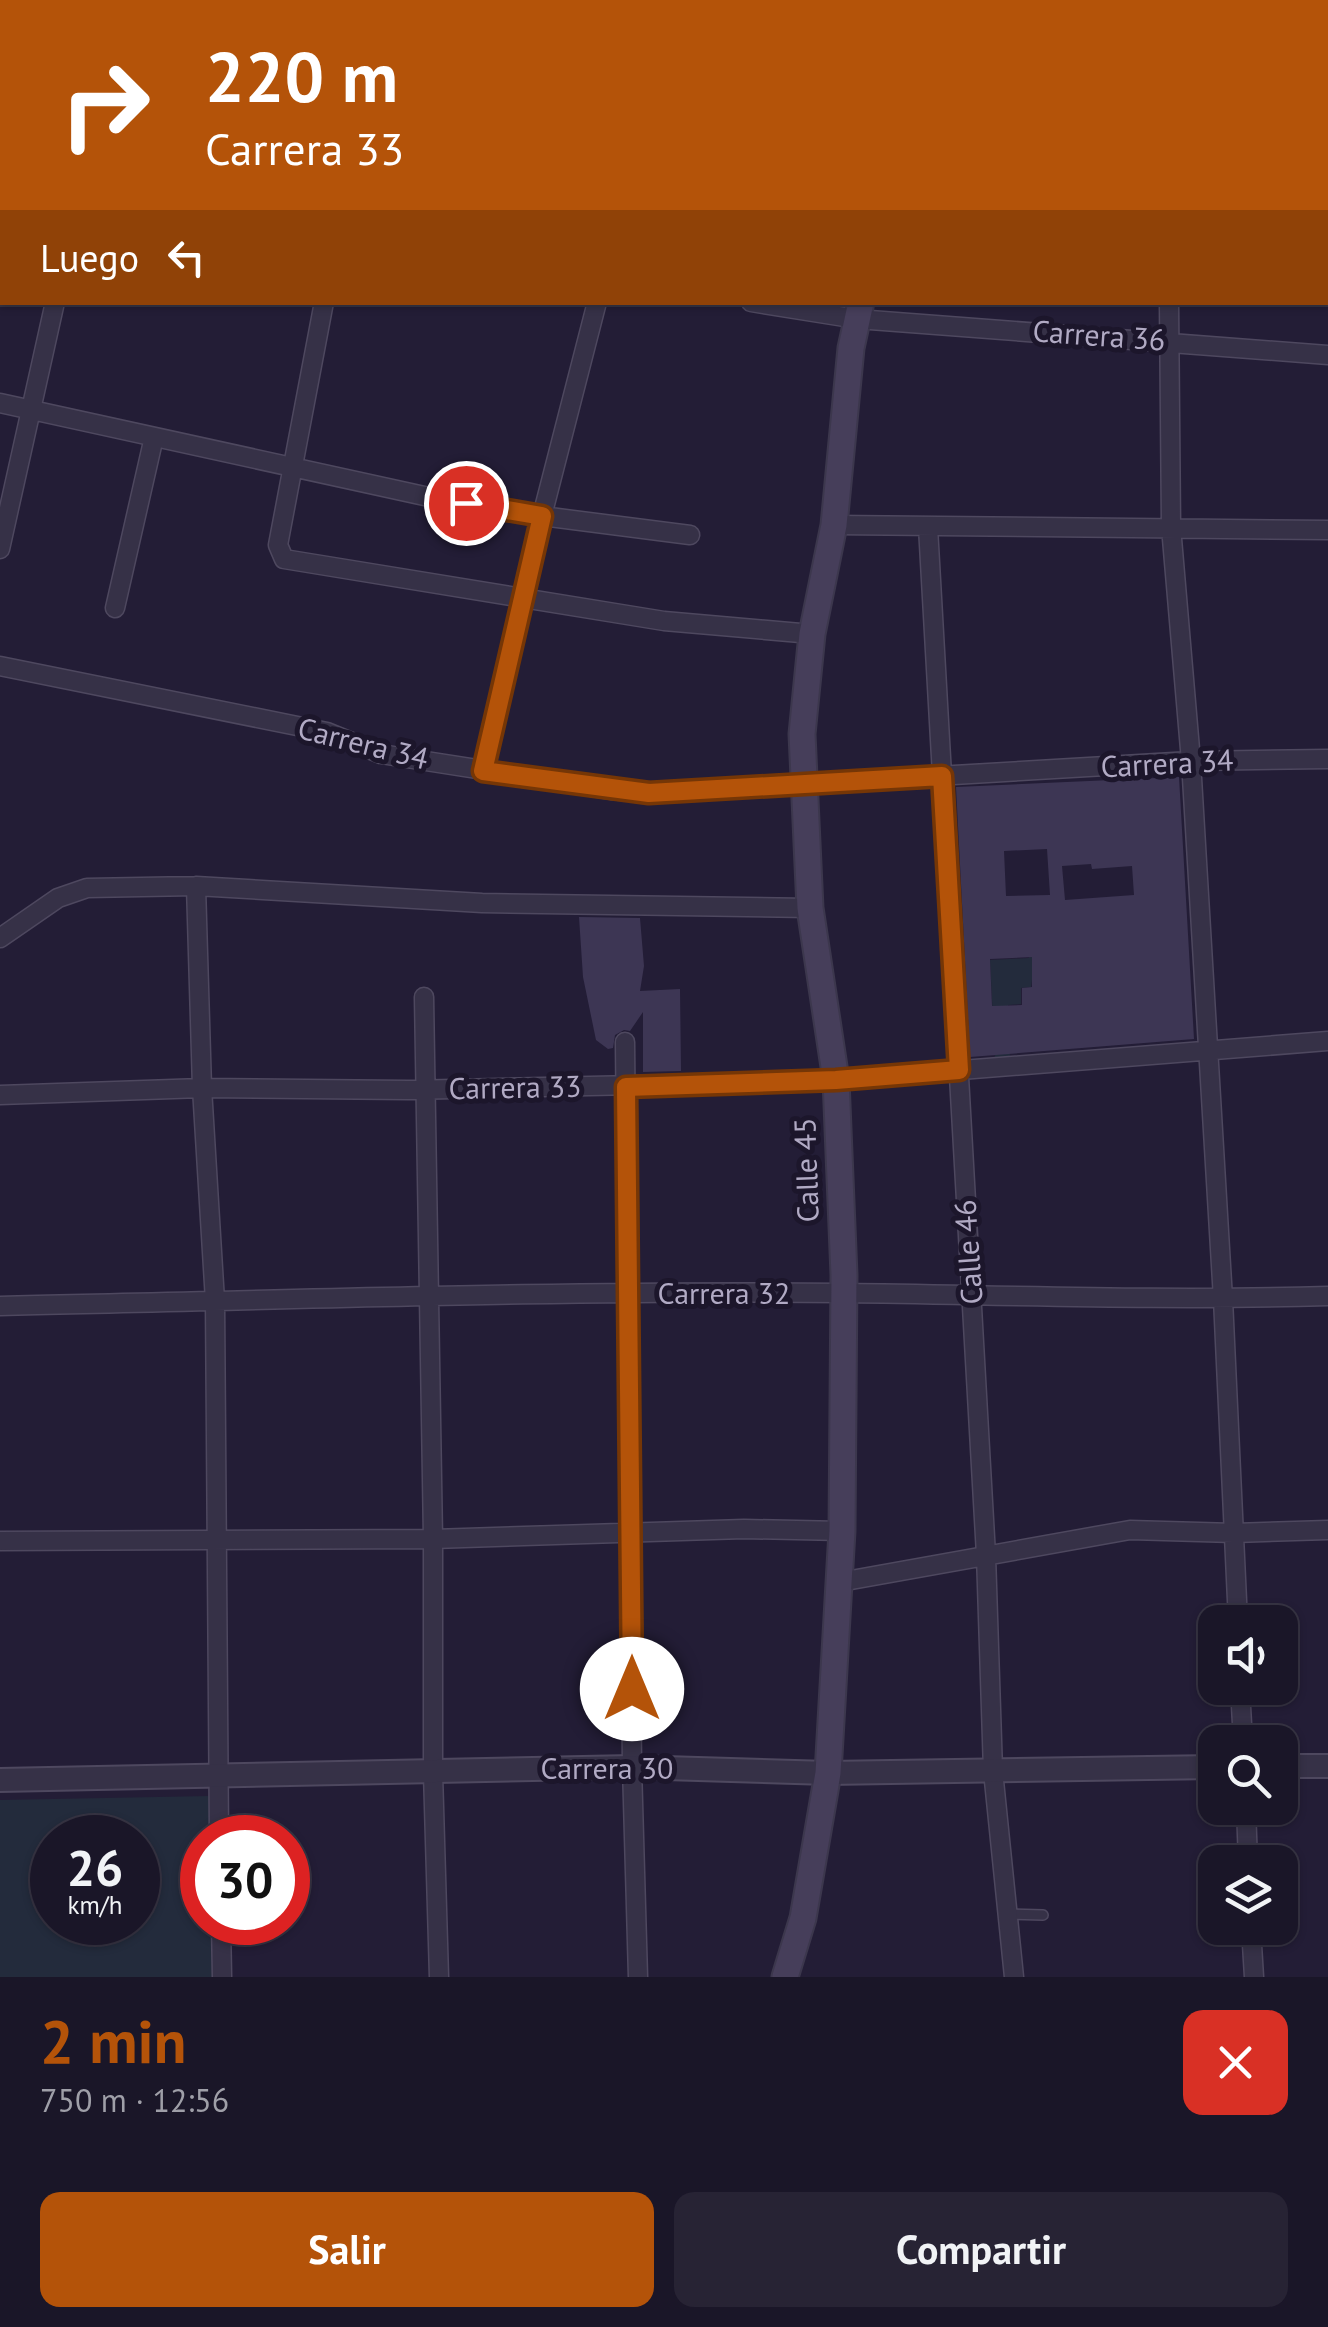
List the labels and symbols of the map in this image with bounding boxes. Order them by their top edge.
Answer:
street label: Carrera 36 [1031,310,1167,359]
pin [424,461,509,546]
street label: Carrera 34 [294,708,433,778]
street label: Carrera 34 [1100,740,1234,785]
street label: Carrera 33 [448,1066,582,1107]
street label: Calle 45 [784,1117,827,1223]
street label: Calle 46 [944,1198,991,1306]
street label: Carrera 32 [658,1273,790,1312]
position arrow [580,1637,684,1741]
street label: Carrera 30 [541,1748,673,1787]
speed limit sign: 30 [180,1815,310,1945]

